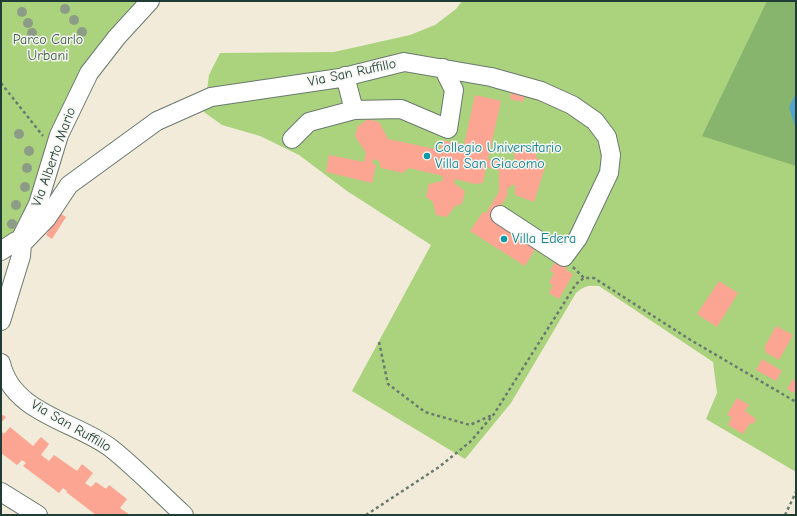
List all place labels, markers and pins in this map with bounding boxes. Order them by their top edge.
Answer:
place label: Collegio Universitario Villa San Giacomo [435,140,562,172]
marker: Collegio Universitario Villa San Giacomo [422,151,432,161]
place label: Villa Edera [512,231,576,247]
marker: Villa Edera [499,234,509,244]

